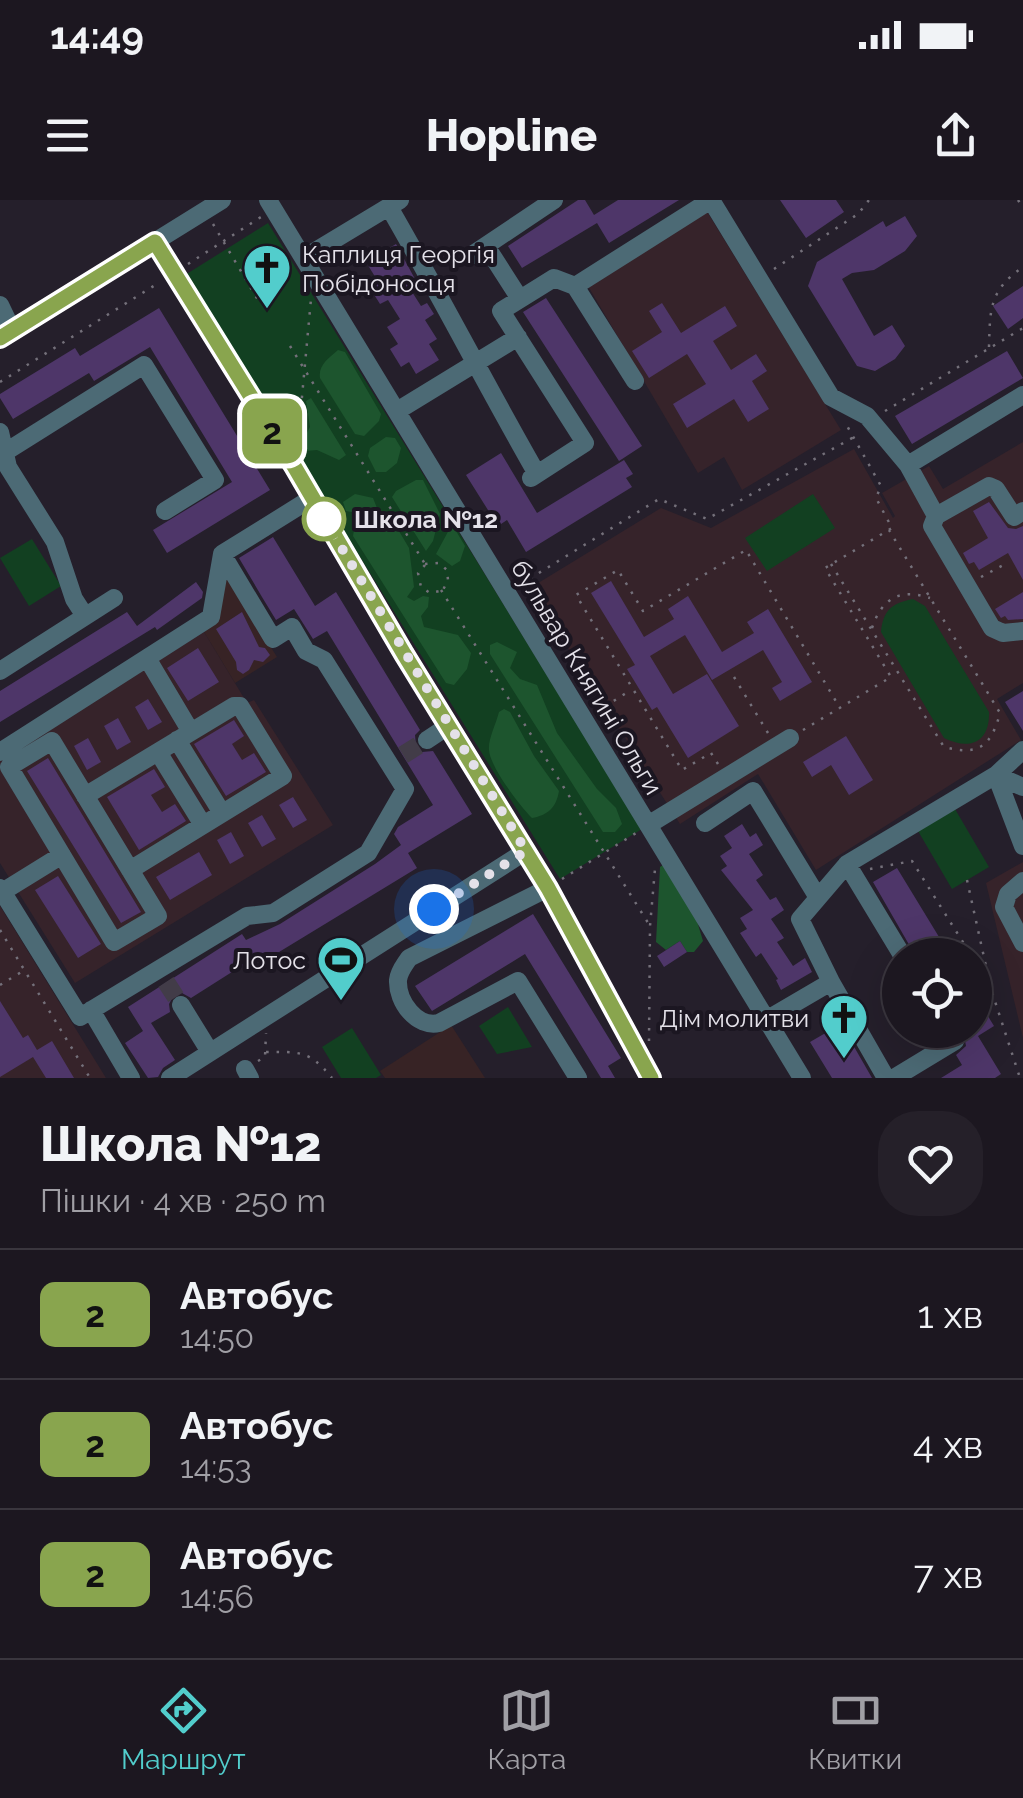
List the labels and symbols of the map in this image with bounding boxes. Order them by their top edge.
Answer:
place label: Каплиця Георгія Побідоносця [302,239,495,298]
church icon: Каплиця Георгія Побідоносця [241,242,293,310]
line badge: 2 [240,398,304,464]
marker: Школа №12 [303,498,345,540]
place label: Школа №12 [354,504,498,534]
street label: бульвар Княгині Ольги [505,554,669,800]
your location [409,884,459,934]
sports icon: Лотос [315,934,367,1002]
place label: Лотос [232,945,306,975]
church icon: Дім молитви [818,992,870,1060]
place label: Дім молитви [659,1003,809,1033]

